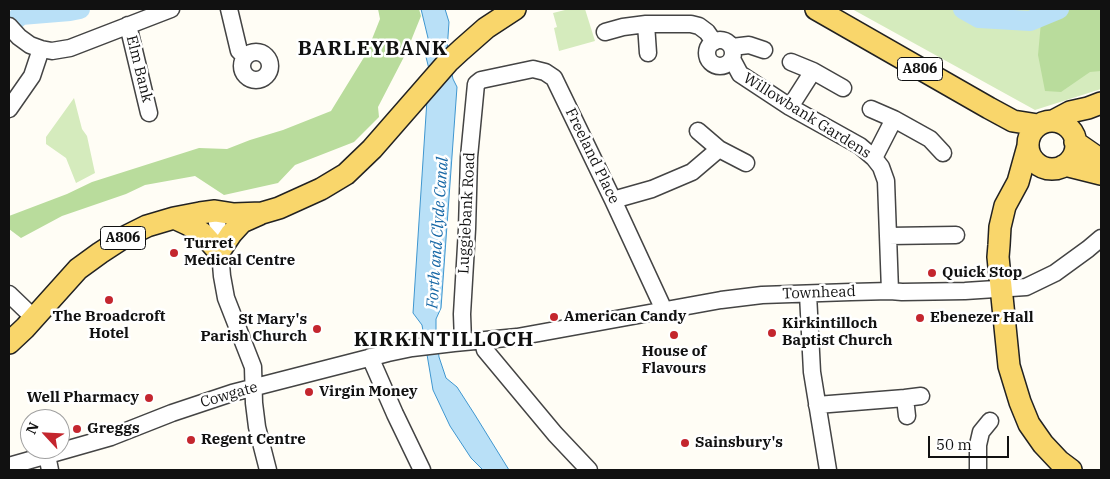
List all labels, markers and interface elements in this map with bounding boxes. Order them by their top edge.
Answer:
street label: Elm Bank [122,34,156,104]
district label: BARLEYBANK [297,37,449,61]
road number: A806 [898,58,942,80]
street label: Willowbank Gardens [740,69,874,163]
street label: Freeland Place [561,105,623,207]
street label: Luggiebank Road [455,152,479,274]
water label: Forth and Clyde Canal [423,157,453,309]
road number: A806 [100,227,146,250]
place label: Turret Medical Centre [184,235,295,270]
marker: Turret Medical Centre [168,247,180,259]
place label: Quick Stop [942,264,1022,282]
marker: Quick Stop [926,267,938,279]
street label: Townhead [782,283,856,303]
marker: The Broadcroft Hotel [103,294,115,306]
place label: The Broadcroft Hotel [53,308,165,343]
place label: American Candy [564,308,686,326]
place label: Ebenezer Hall [930,309,1034,327]
place label: St Mary's Parish Church [201,311,307,346]
marker: American Candy [548,311,560,323]
marker: Ebenezer Hall [914,312,926,324]
place label: Kirkintilloch Baptist Church [782,315,893,350]
marker: St Mary's Parish Church [311,323,323,335]
marker: Kirkintilloch Baptist Church [766,327,778,339]
district label: KIRKINTILLOCH [352,328,536,352]
marker: House of Flavours [668,329,680,341]
place label: House of Flavours [642,343,706,378]
street label: Cowgate [198,378,260,412]
place label: Virgin Money [319,383,418,401]
marker: Virgin Money [303,386,315,398]
place label: Well Pharmacy [27,389,139,407]
marker: Well Pharmacy [143,392,155,404]
north arrow [20,409,70,459]
text: N [22,419,43,437]
place label: Greggs [87,420,140,438]
marker: Greggs [71,423,83,435]
scale bar [930,426,1011,458]
place label: Regent Centre [201,431,306,449]
marker: Regent Centre [185,434,197,446]
place label: Sainsbury's [695,434,783,452]
text: 50 m [936,435,972,454]
marker: Sainsbury's [679,437,691,449]

